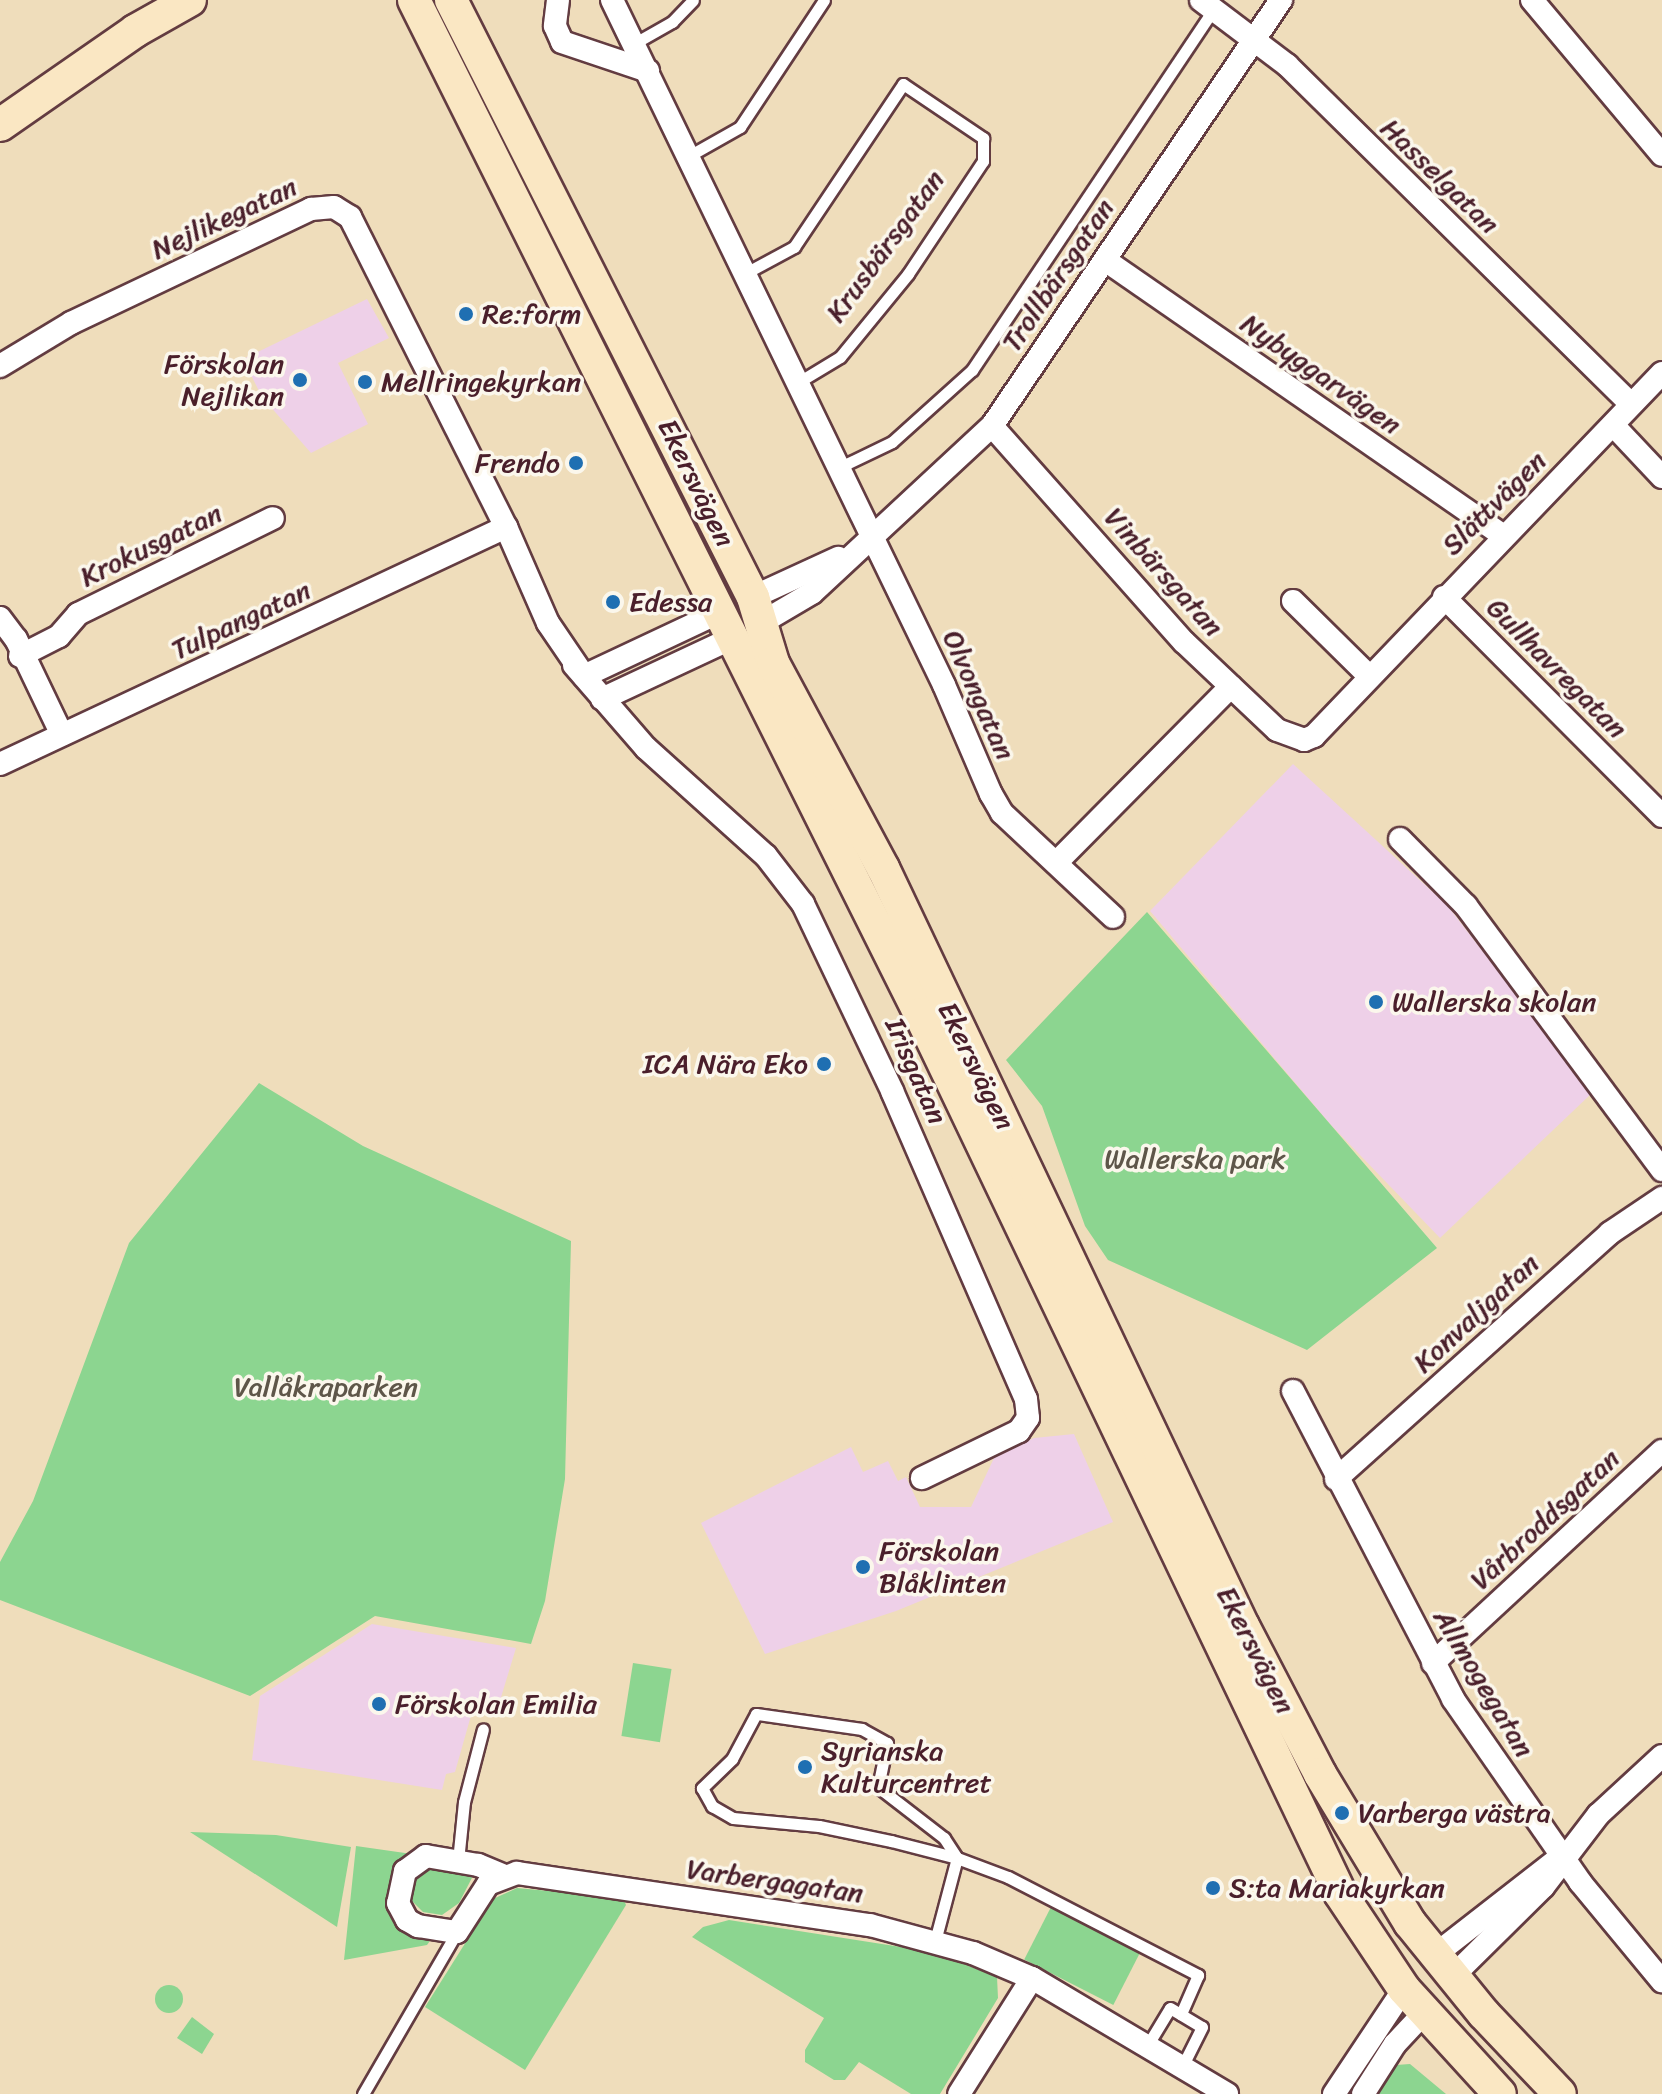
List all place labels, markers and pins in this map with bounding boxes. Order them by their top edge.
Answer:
place label: Re:form [482,297,581,331]
marker: Re:form [457,305,475,323]
place label: Förskolan Nejlikan [164,347,284,413]
place label: Mellringekyrkan [381,365,581,399]
marker: Förskolan Nejlikan [291,371,309,389]
marker: Mellringekyrkan [356,373,374,391]
place label: Frendo [475,446,560,480]
marker: Frendo [567,454,585,472]
place label: Edessa [629,585,712,619]
marker: Edessa [604,593,622,611]
place label: Wallerska skolan [1392,985,1598,1019]
marker: Wallerska skolan [1367,993,1385,1011]
place label: ICA Nära Eko [643,1047,808,1081]
marker: ICA Nära Eko [815,1055,833,1073]
place label: Förskolan Blåklinten [879,1534,1006,1600]
marker: Förskolan Blåklinten [854,1558,872,1576]
place label: Förskolan Emilia [395,1687,597,1721]
marker: Förskolan Emilia [370,1695,388,1713]
place label: Syrianska Kulturcentret [821,1734,992,1800]
marker: Syrianska Kulturcentret [796,1758,814,1776]
place label: Varberga västra [1358,1796,1551,1830]
marker: Varberga västra [1333,1804,1351,1822]
place label: S:ta Mariakyrkan [1229,1871,1444,1905]
marker: S:ta Mariakyrkan [1204,1879,1222,1897]

